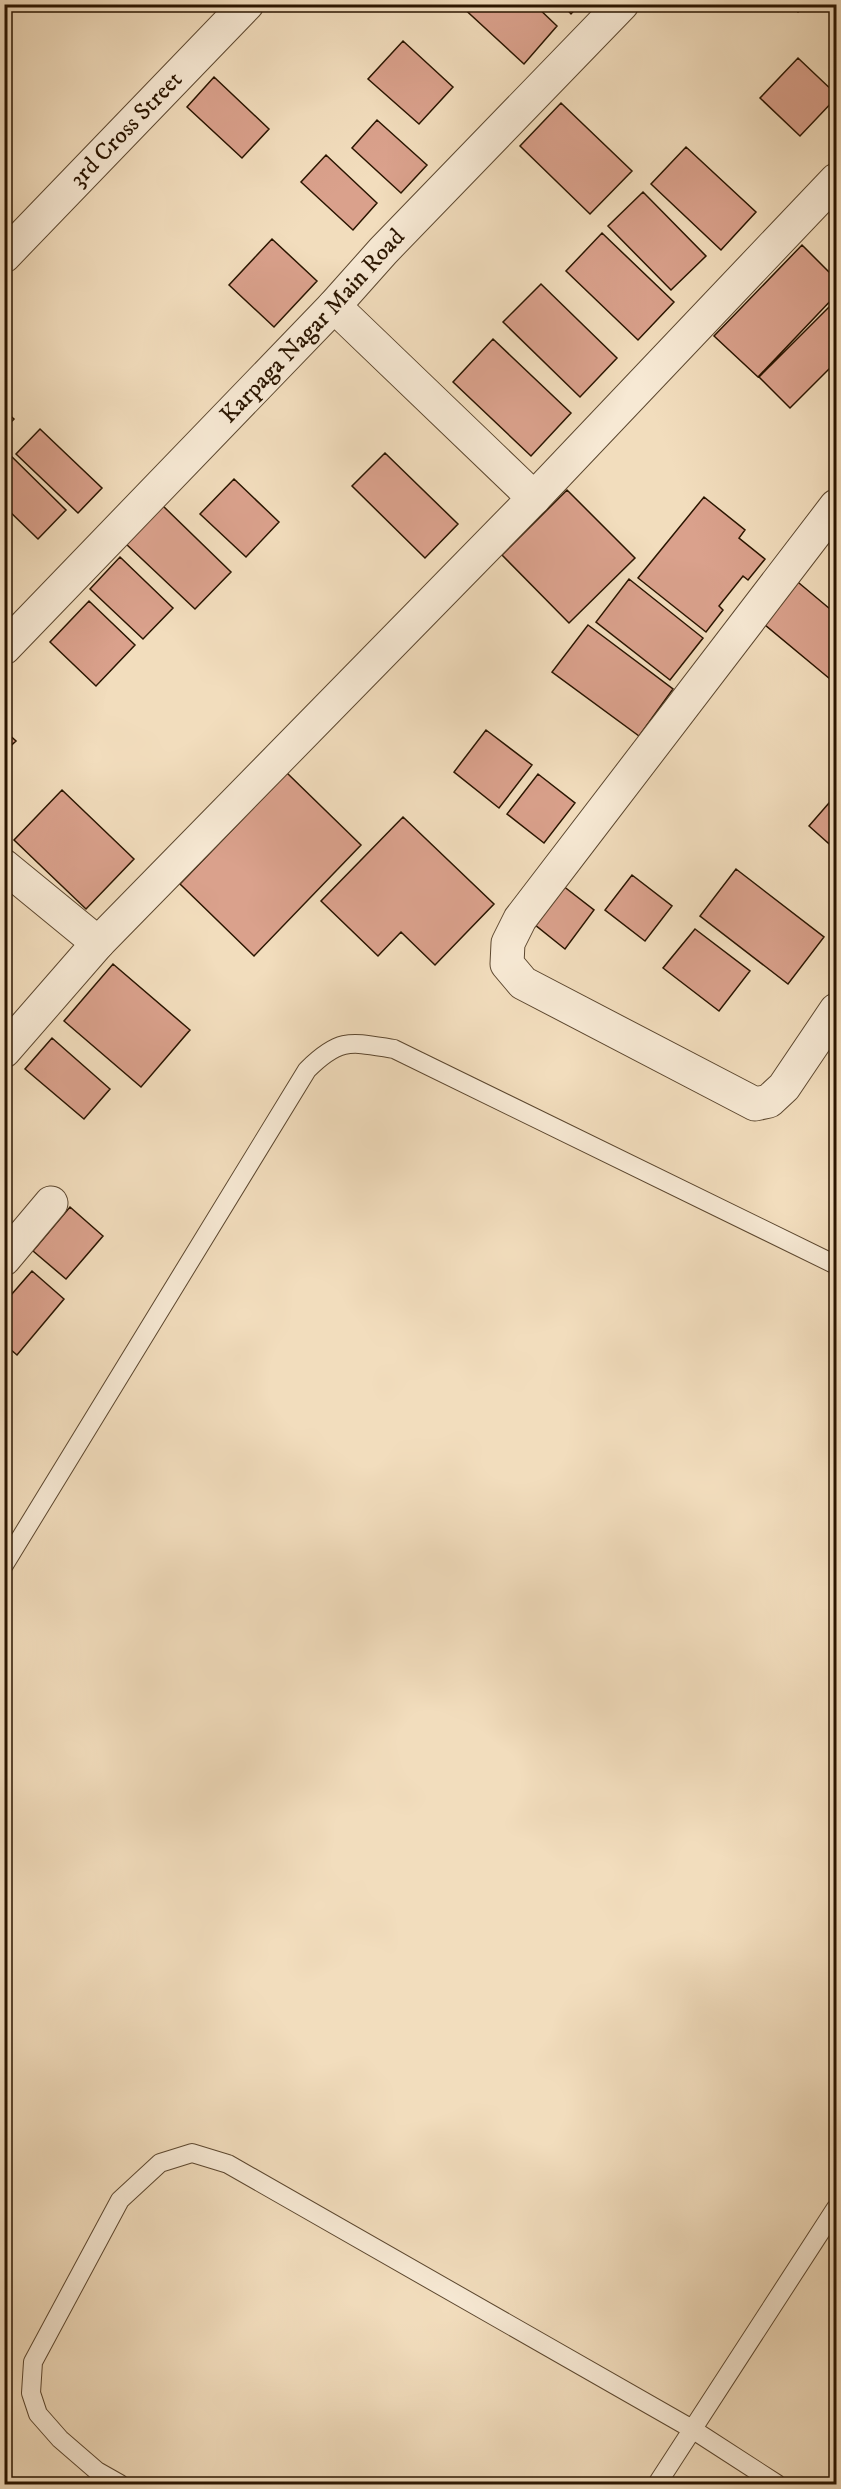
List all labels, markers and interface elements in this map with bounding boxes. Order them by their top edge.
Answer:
street label: 3rd Cross Street [64,65,189,193]
street label: Karpaga Nagar Main Road [214,222,411,430]

